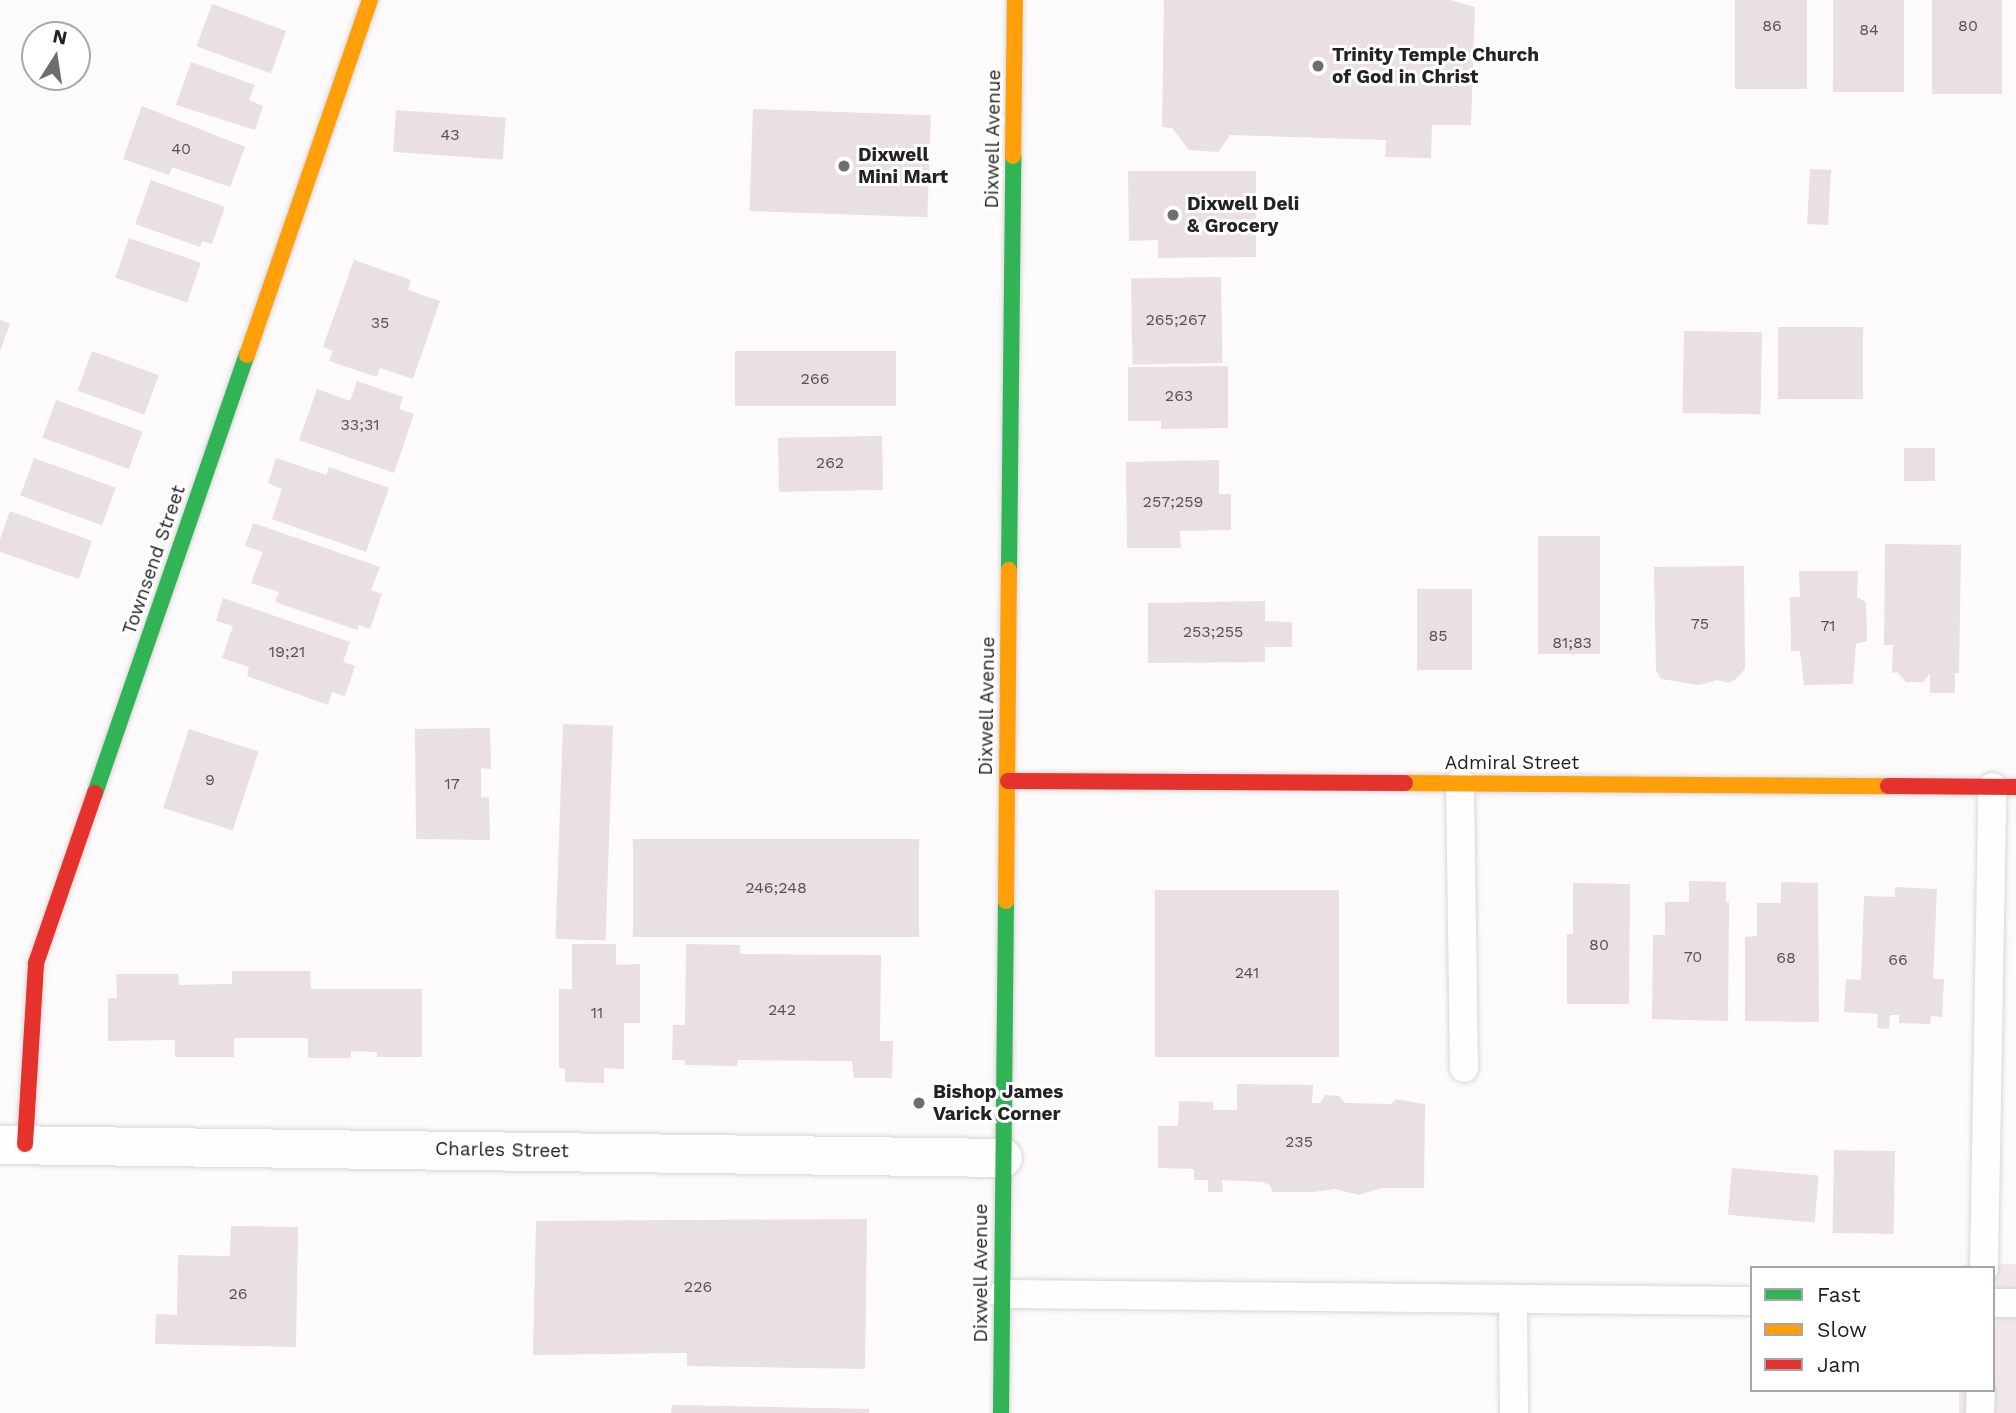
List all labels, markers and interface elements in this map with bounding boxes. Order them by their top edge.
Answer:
house number: 86 [1762,16,1782,36]
house number: 80 [1958,16,1978,36]
house number: 84 [1859,20,1879,40]
north arrow [21,21,91,91]
text: N [51,24,69,50]
place label: Trinity Temple Church of God in Christ [1332,44,1540,88]
marker: Trinity Temple Church of God in Christ [1310,58,1326,74]
street label: Dixwell Avenue [980,68,1006,210]
house number: 43 [440,125,460,145]
house number: 40 [171,139,191,159]
place label: Dixwell Mini Mart [858,144,948,188]
marker: Dixwell Mini Mart [836,158,852,174]
place label: Dixwell Deli & Grocery [1187,193,1299,237]
marker: Dixwell Deli & Grocery [1165,207,1181,223]
house number: 265;267 [1146,310,1206,330]
house number: 35 [371,313,389,333]
house number: 266 [801,369,829,389]
house number: 263 [1165,386,1193,406]
house number: 33;31 [341,415,379,435]
house number: 262 [816,453,844,473]
street label: Townsend Street [118,482,190,638]
house number: 257;259 [1143,492,1203,512]
house number: 75 [1691,614,1709,634]
house number: 71 [1820,616,1836,636]
house number: 253;255 [1183,622,1243,642]
house number: 85 [1428,626,1448,646]
house number: 81;83 [1552,633,1592,653]
street label: Dixwell Avenue [974,635,1000,777]
house number: 19;21 [269,642,305,662]
street label: Admiral Street [1444,752,1580,774]
house number: 9 [205,770,215,790]
house number: 17 [444,774,460,794]
house number: 246;248 [745,878,807,898]
house number: 80 [1589,935,1609,955]
house number: 70 [1684,947,1702,967]
house number: 68 [1776,948,1796,968]
house number: 66 [1888,950,1908,970]
house number: 241 [1235,963,1259,983]
house number: 242 [768,1000,796,1020]
house number: 11 [591,1003,603,1023]
place label: Bishop James Varick Corner [933,1081,1064,1125]
marker: Bishop James Varick Corner [911,1095,927,1111]
house number: 235 [1285,1132,1313,1152]
street label: Charles Street [435,1137,569,1163]
street label: Dixwell Avenue [970,1203,992,1343]
legend [1750,1266,1995,1392]
house number: 226 [684,1277,712,1297]
text: Fast [1817,1282,1861,1307]
house number: 26 [228,1284,248,1304]
text: Slow [1817,1317,1867,1342]
text: Jam [1817,1352,1860,1377]

